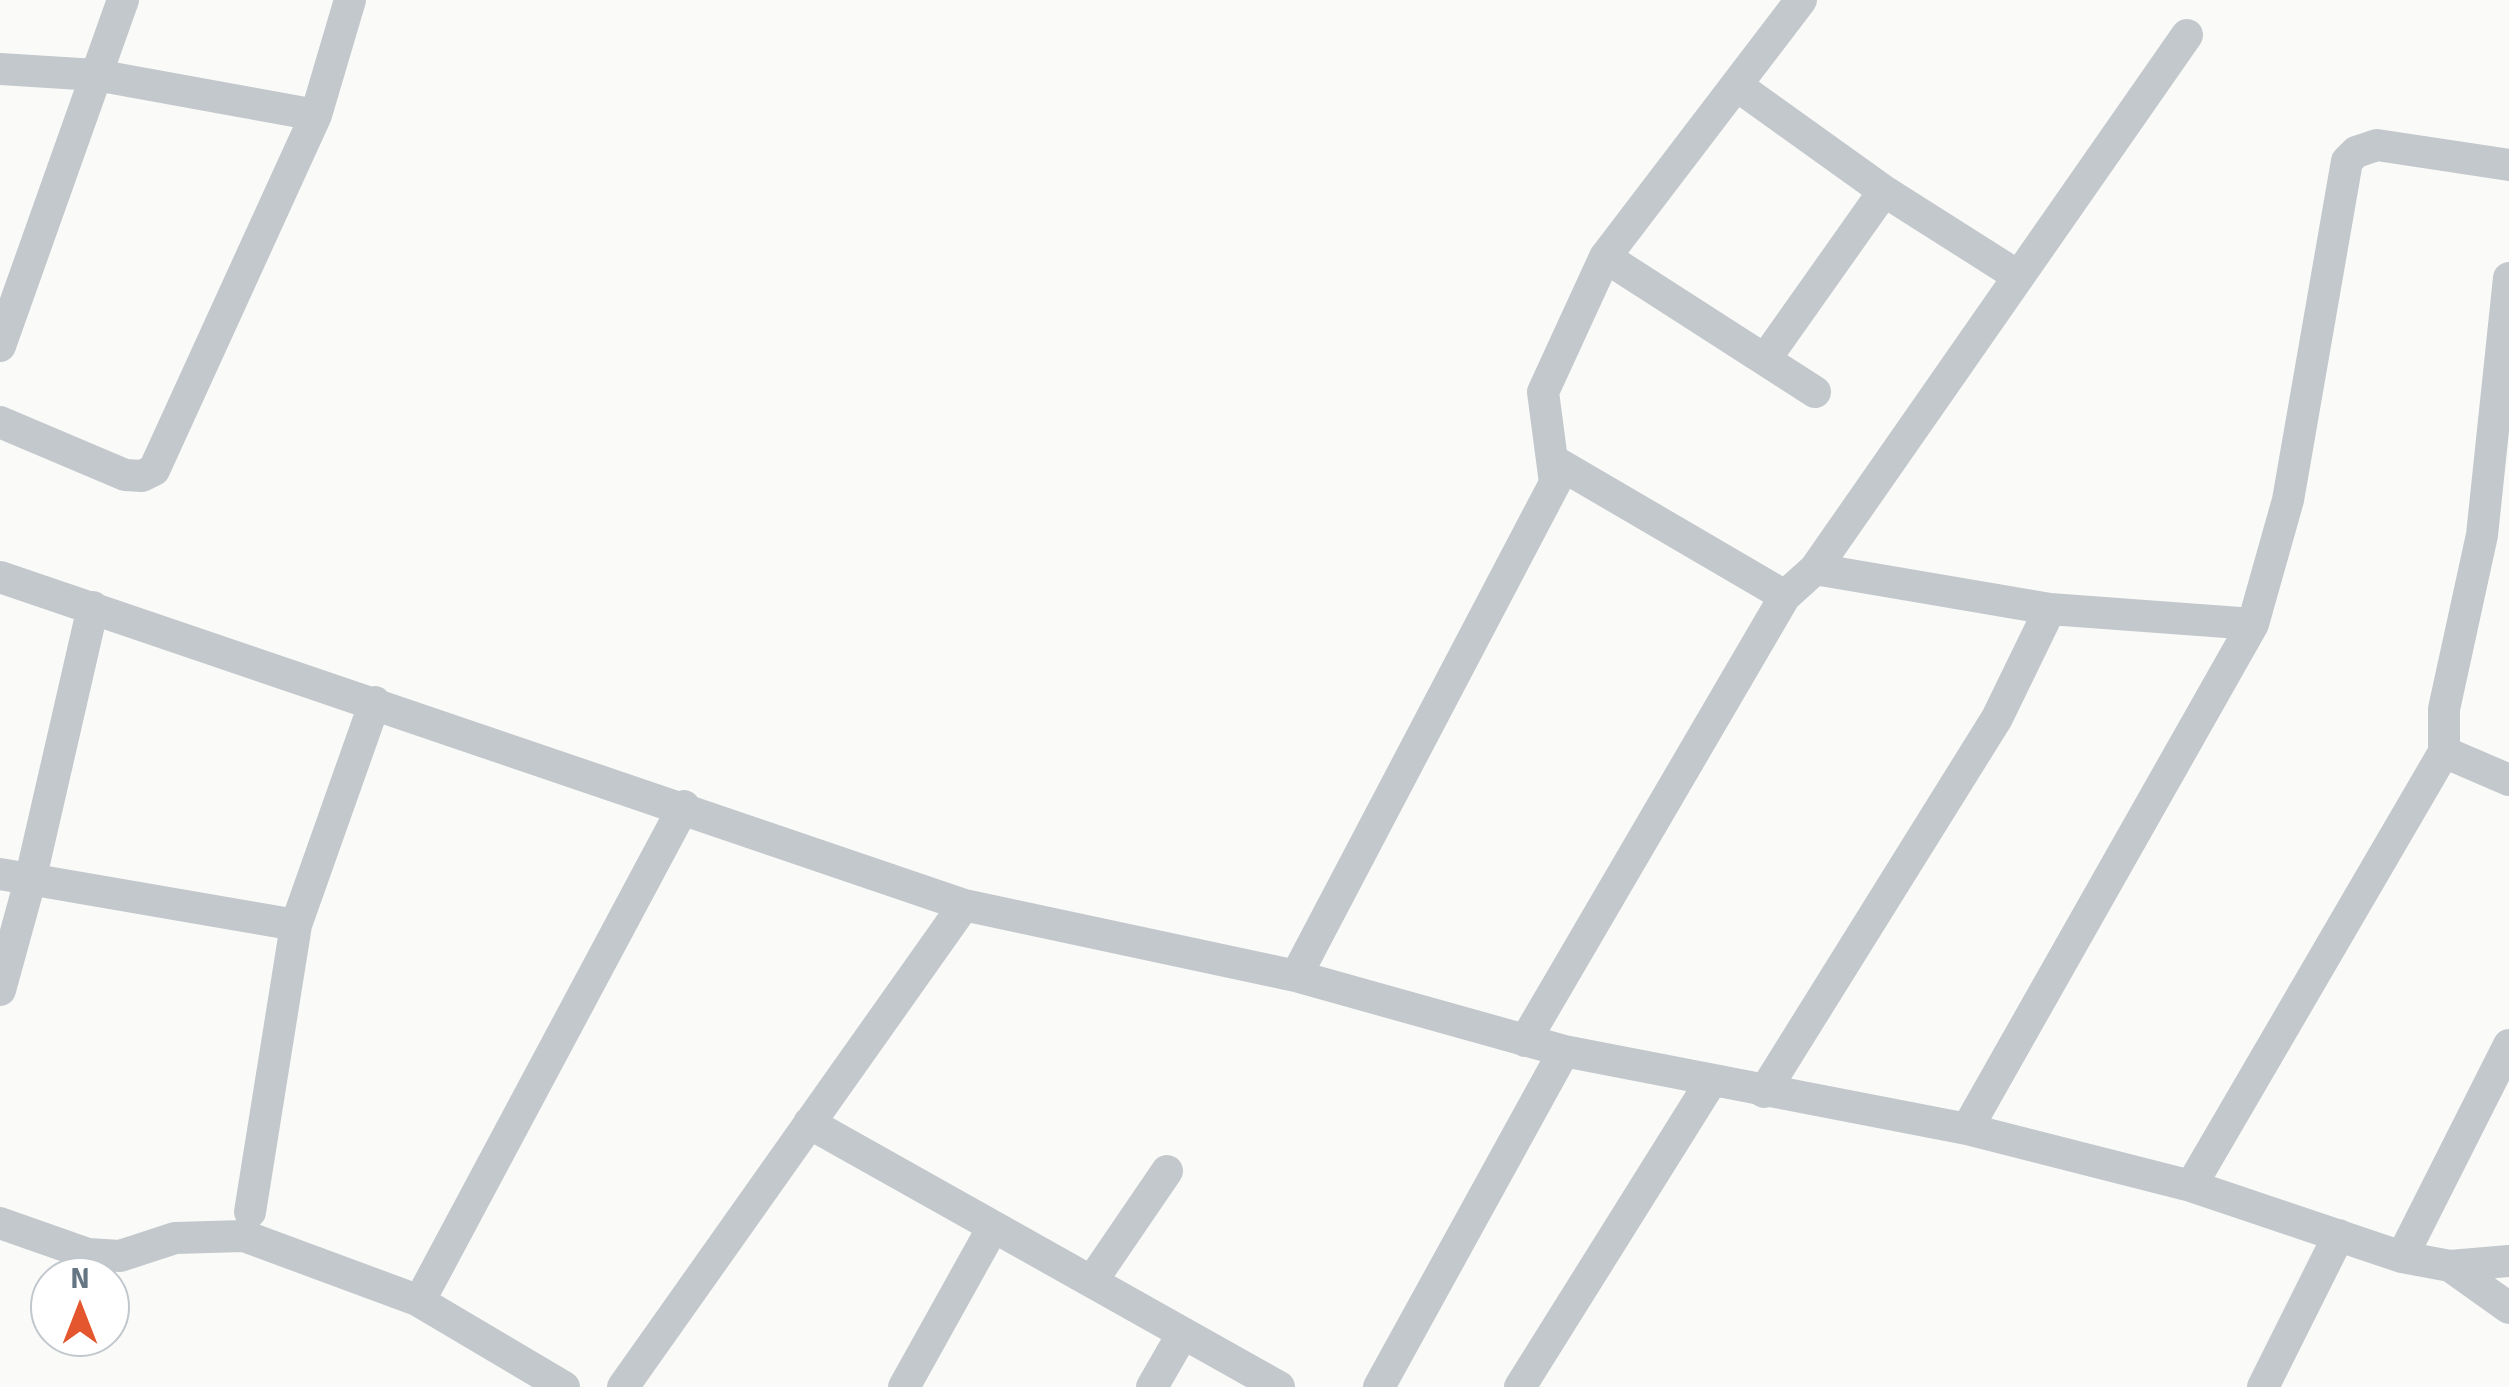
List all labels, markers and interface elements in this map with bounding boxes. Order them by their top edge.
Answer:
north arrow [30,1257,130,1357]
text: N [70,1262,90,1296]

